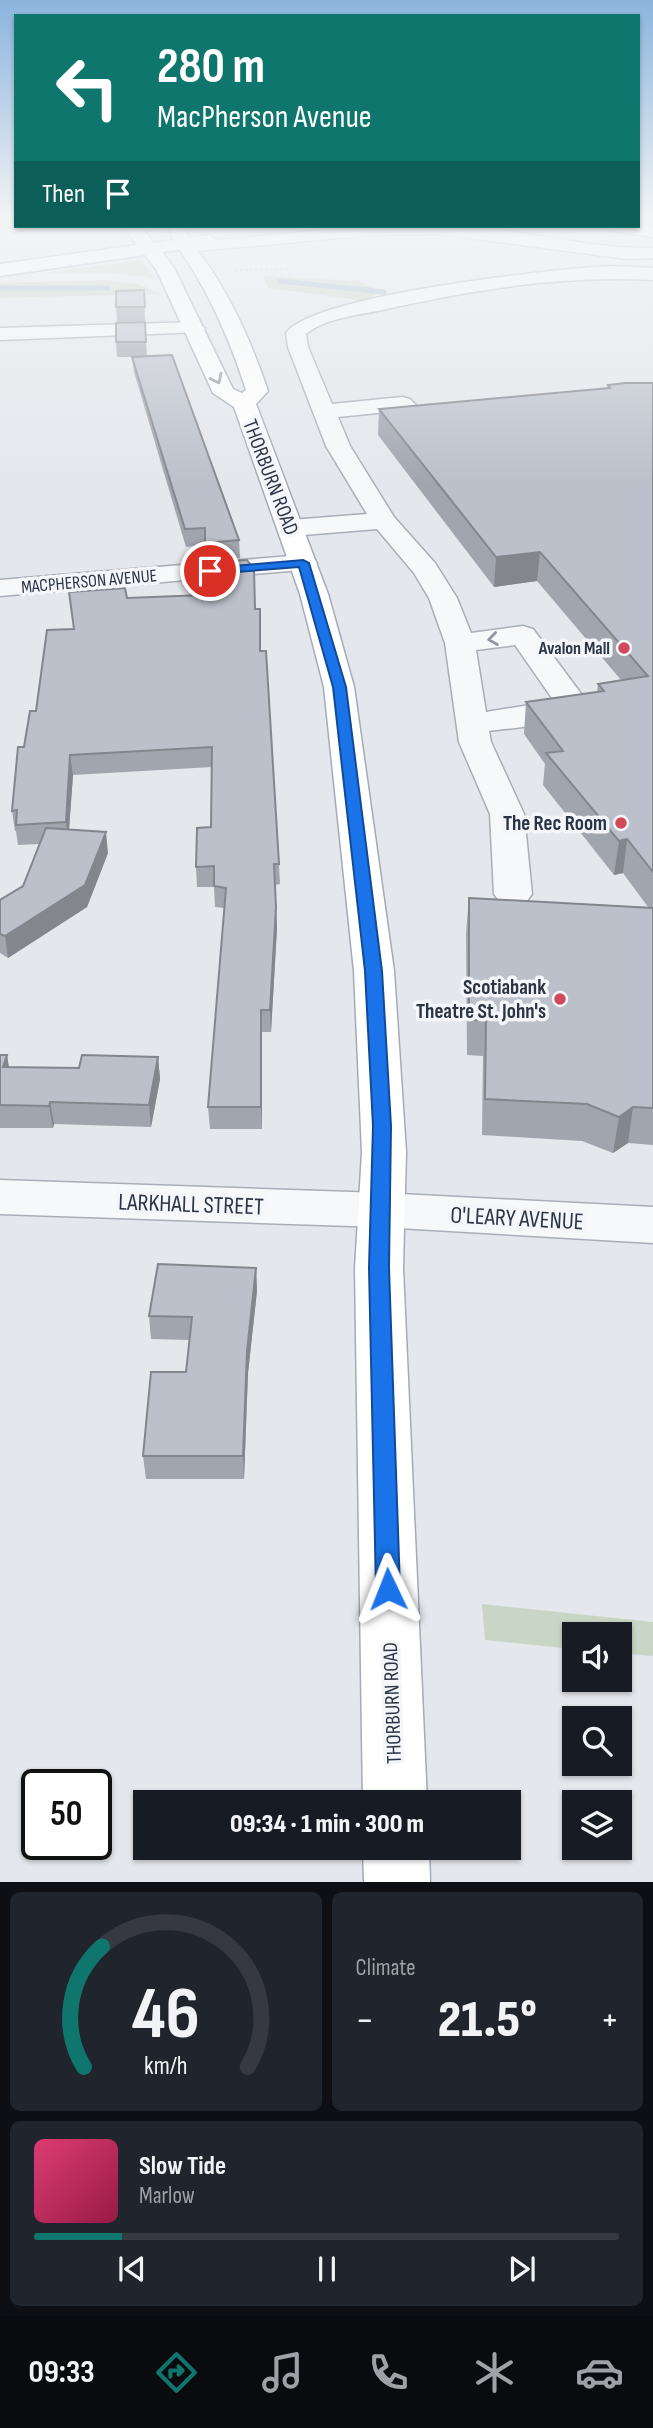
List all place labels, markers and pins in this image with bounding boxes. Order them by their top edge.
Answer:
pin [180,541,240,601]
place label: Avalon Mall [538,638,610,659]
marker: Avalon Mall [616,640,632,656]
place label: The Rec Room [503,811,607,836]
marker: The Rec Room [613,815,629,831]
place label: Scotiabank Theatre St. John's [416,975,546,1024]
marker: Scotiabank Theatre St. John's [552,991,568,1007]

